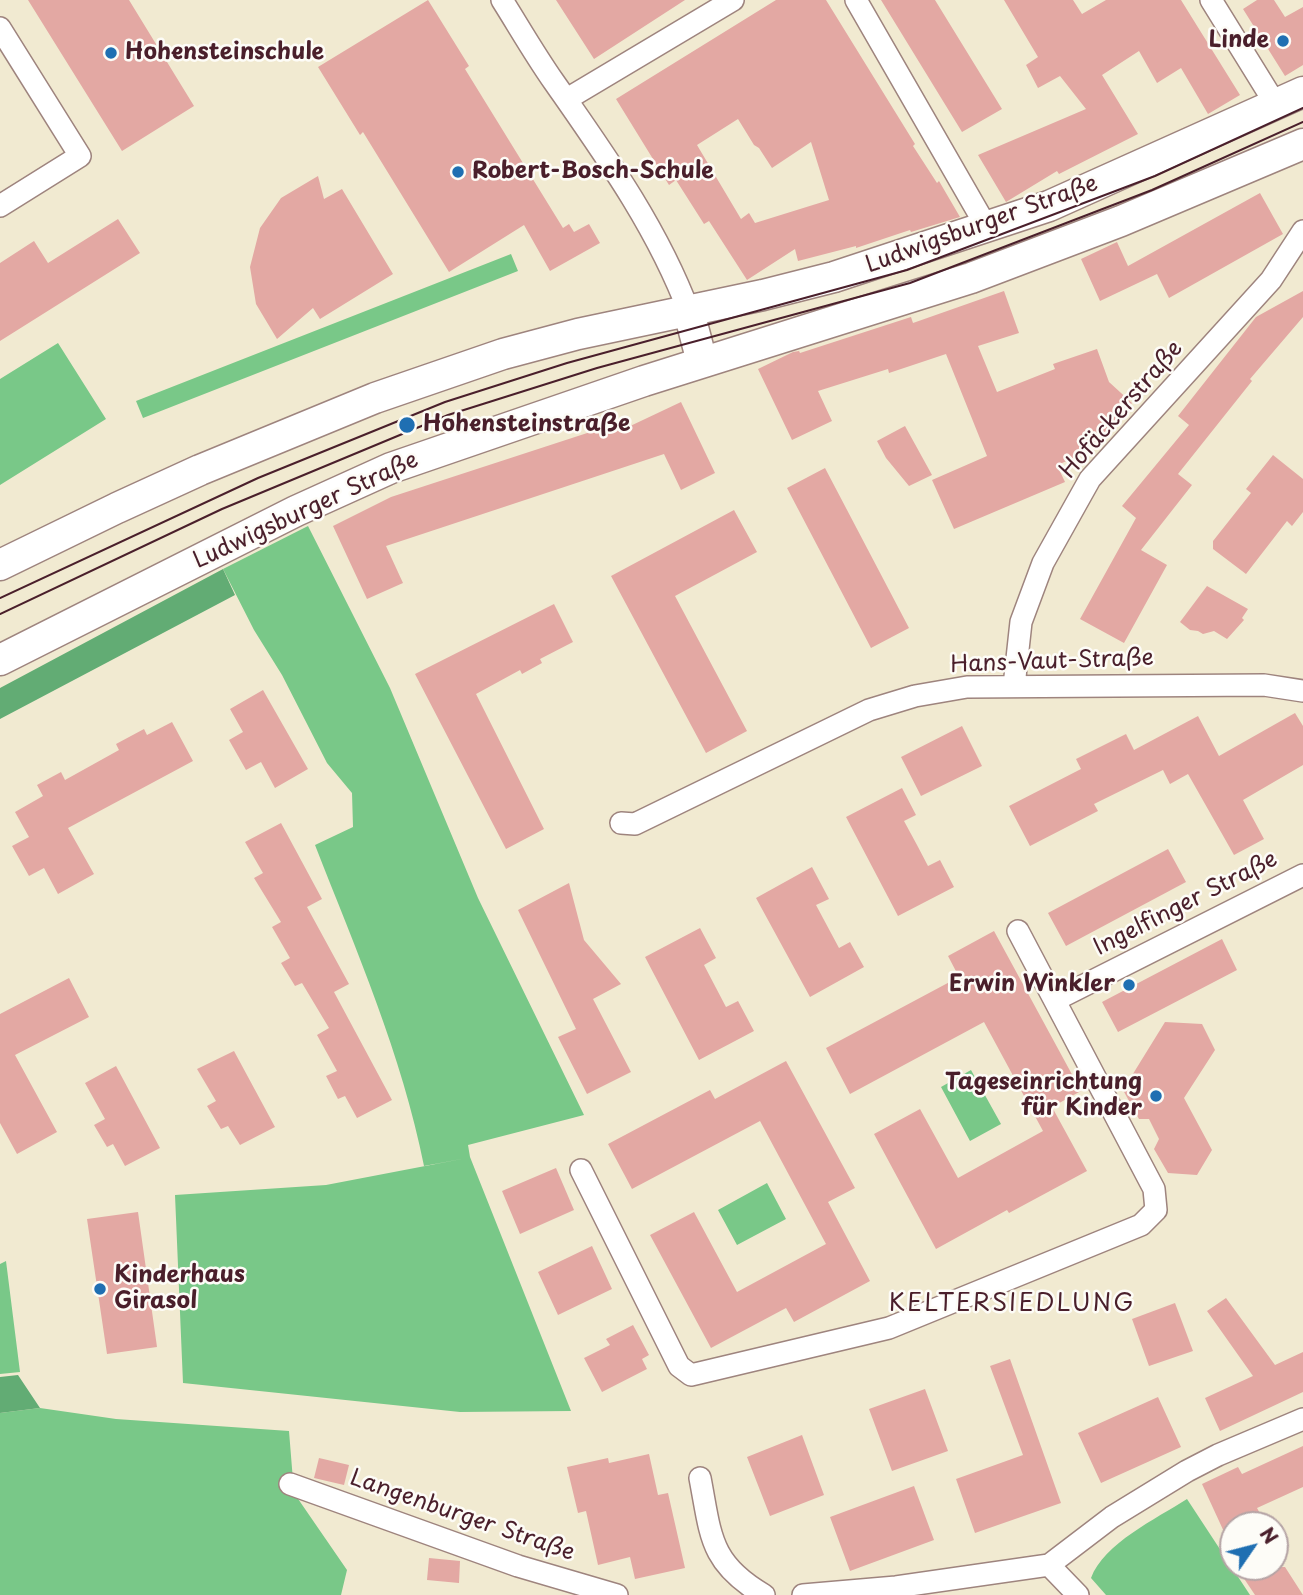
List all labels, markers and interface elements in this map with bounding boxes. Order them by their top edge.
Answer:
place label: Linde [1209,27,1269,55]
marker: Linde [1275,33,1291,49]
place label: Hohensteinschule [125,39,324,67]
marker: Hohensteinschule [103,45,119,61]
place label: Robert-Bosch-Schule [472,158,714,186]
marker: Robert-Bosch-Schule [450,164,466,180]
street label: Ludwigsburger Straße [862,170,1102,280]
street label: Hofäckerstraße [1055,336,1189,484]
place label: Hohensteinstraße [423,411,630,439]
marker: Hohensteinstraße [397,415,417,435]
street label: Ludwigsburger Straße [189,447,423,575]
street label: Hans-Vaut-Straße [950,645,1154,679]
street label: Ingelfinger Straße [1090,846,1282,962]
place label: Erwin Winkler [949,971,1115,999]
marker: Erwin Winkler [1121,977,1137,993]
place label: Tageseinrichtung für Kinder [945,1069,1142,1123]
marker: Tageseinrichtung für Kinder [1148,1088,1164,1104]
place label: Kinderhaus Girasol [114,1262,245,1316]
marker: Kinderhaus Girasol [92,1281,108,1297]
district label: KELTERSIEDLUNG [893,1290,1131,1318]
street label: Langenburger Straße [346,1465,578,1567]
north arrow [1219,1511,1289,1581]
text: N [1254,1521,1285,1549]

